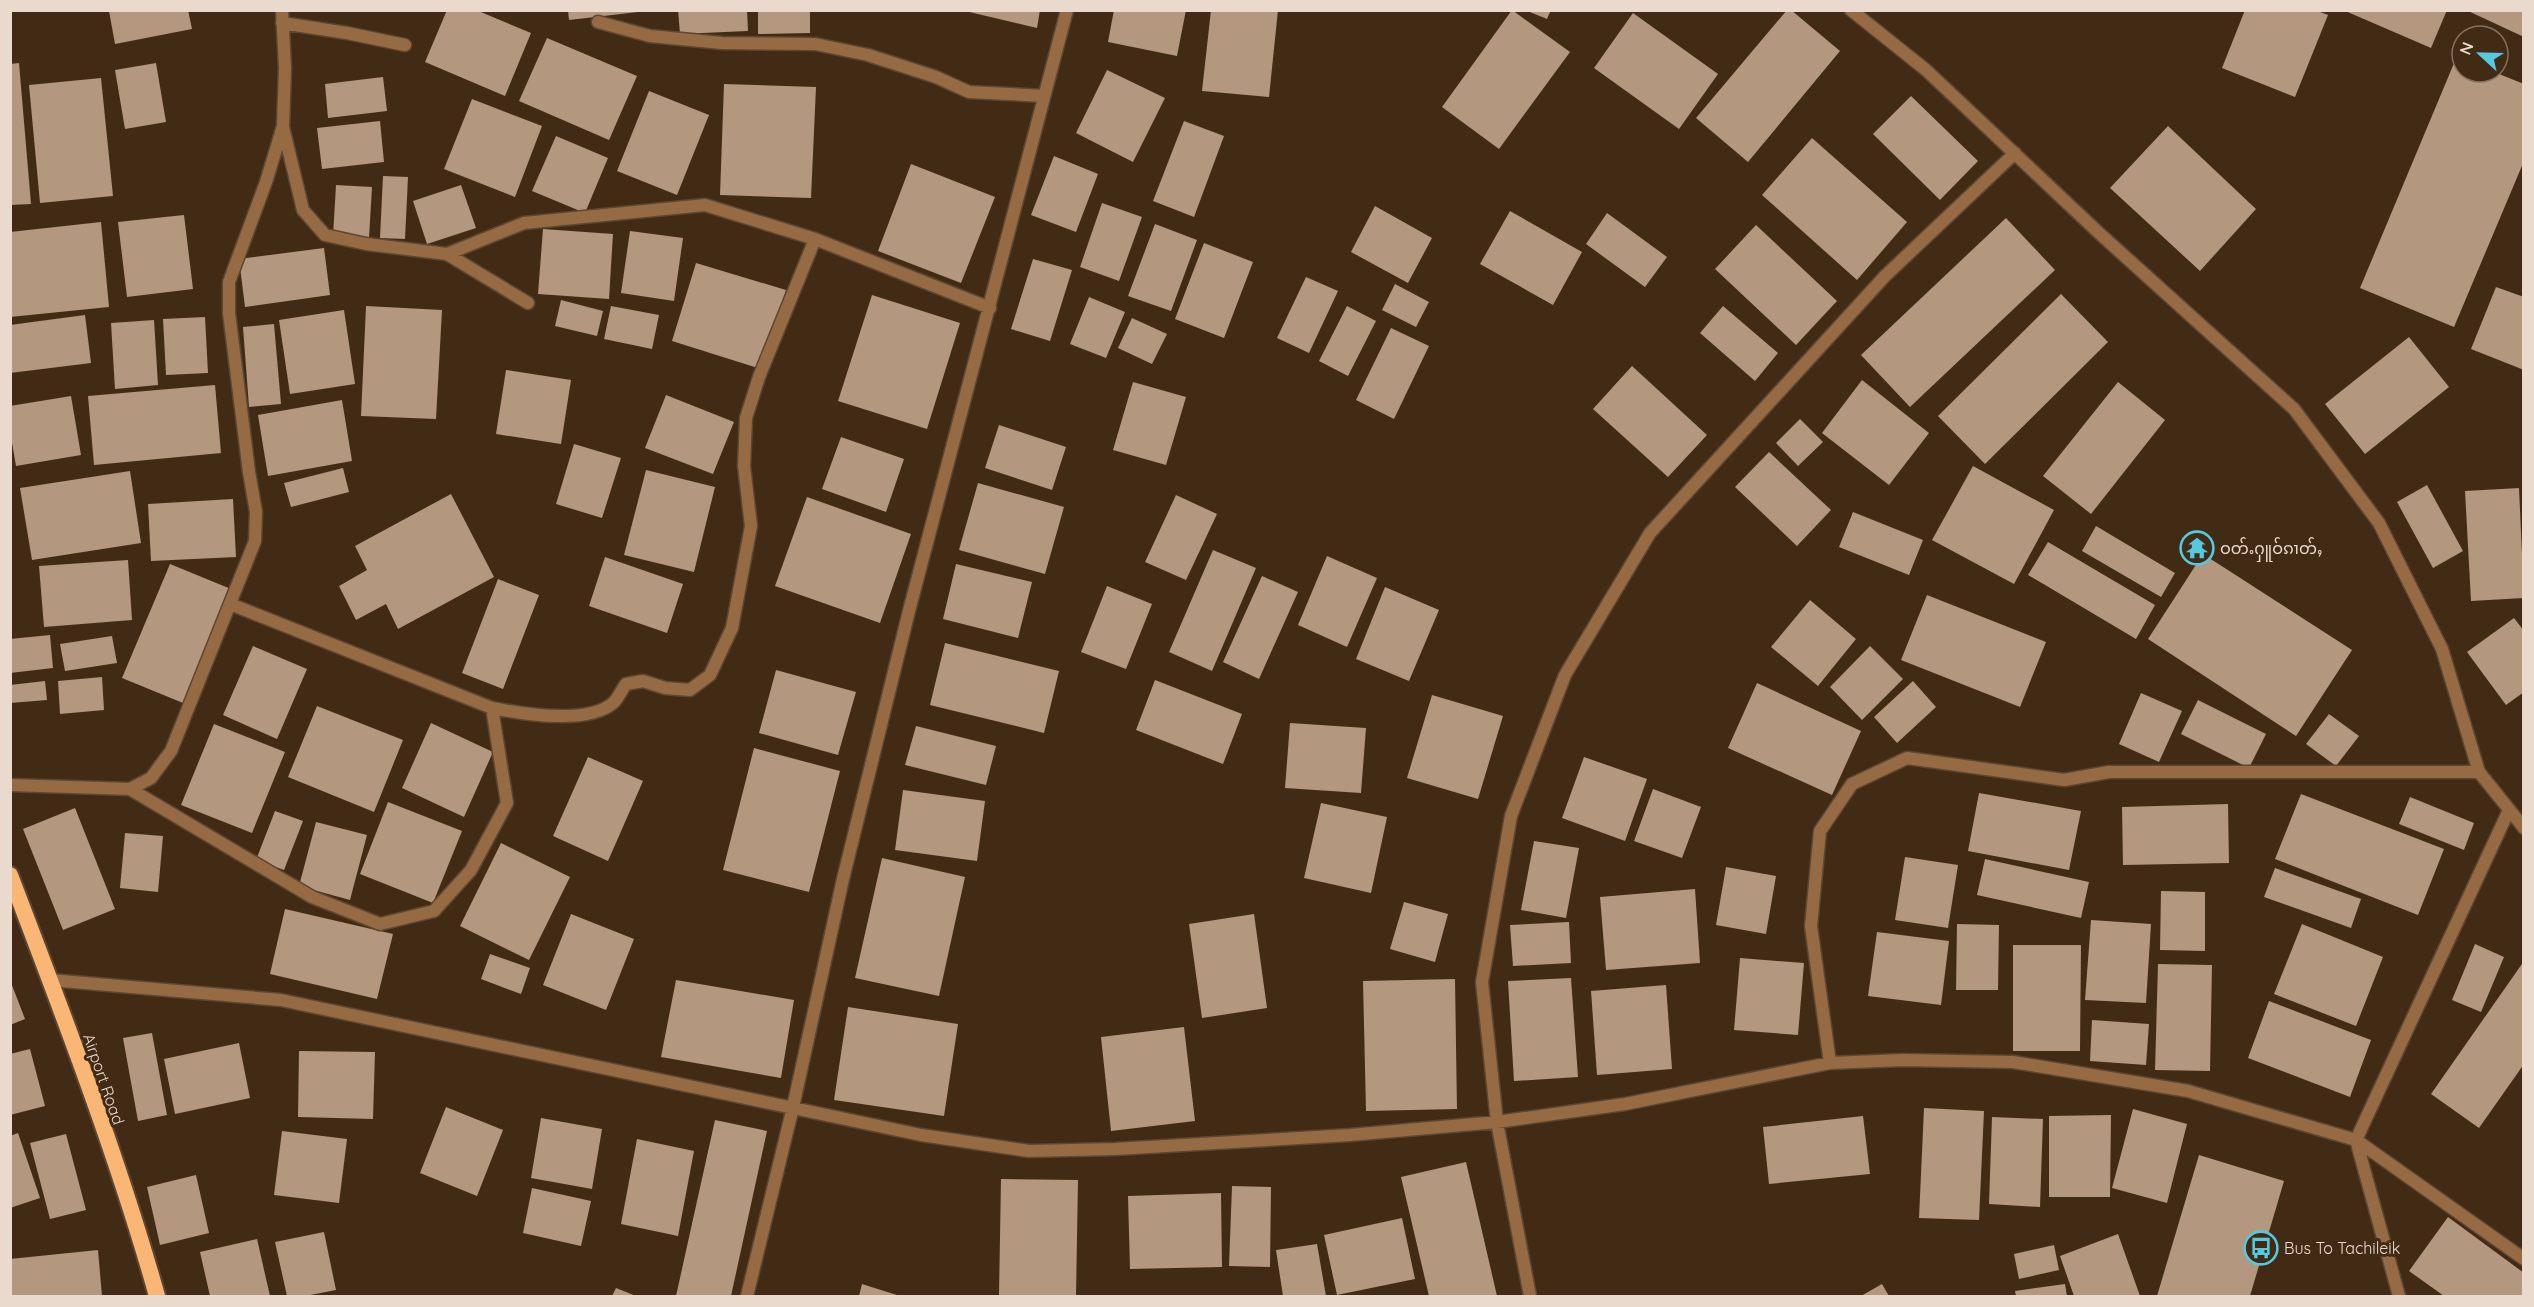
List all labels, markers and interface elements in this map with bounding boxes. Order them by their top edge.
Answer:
north arrow [2450,24,2510,84]
text: N [2455,39,2478,58]
temple icon: ဝတ်ႉႁူဝ်ၵၢတ်ႇ [2179,530,2215,566]
place label: ဝတ်ႉႁူဝ်ၵၢတ်ႇ [2220,537,2323,562]
street label: Airport Road [79,1031,129,1127]
bus stop icon: Bus To Tachileik [2243,1230,2279,1266]
place label: Bus To Tachileik [2284,1238,2400,1258]

